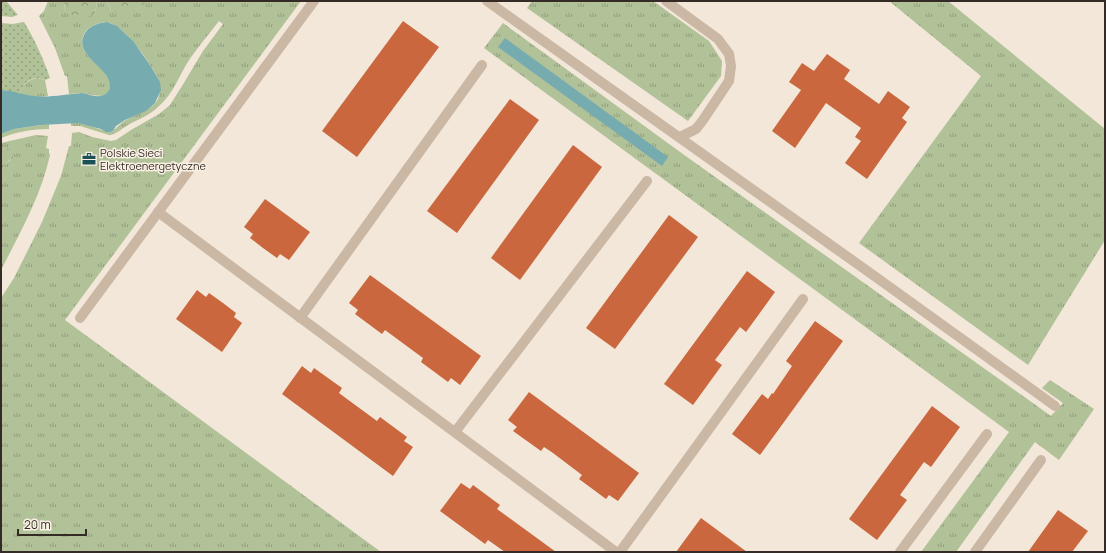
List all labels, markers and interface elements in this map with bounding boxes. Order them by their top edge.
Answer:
place label: Polskie Sieci Elektroenergetyczne [100,145,207,173]
office icon: Polskie Sieci Elektroenergetyczne [81,151,97,167]
scale bar [18,511,86,537]
text: 20 m [24,516,51,533]

